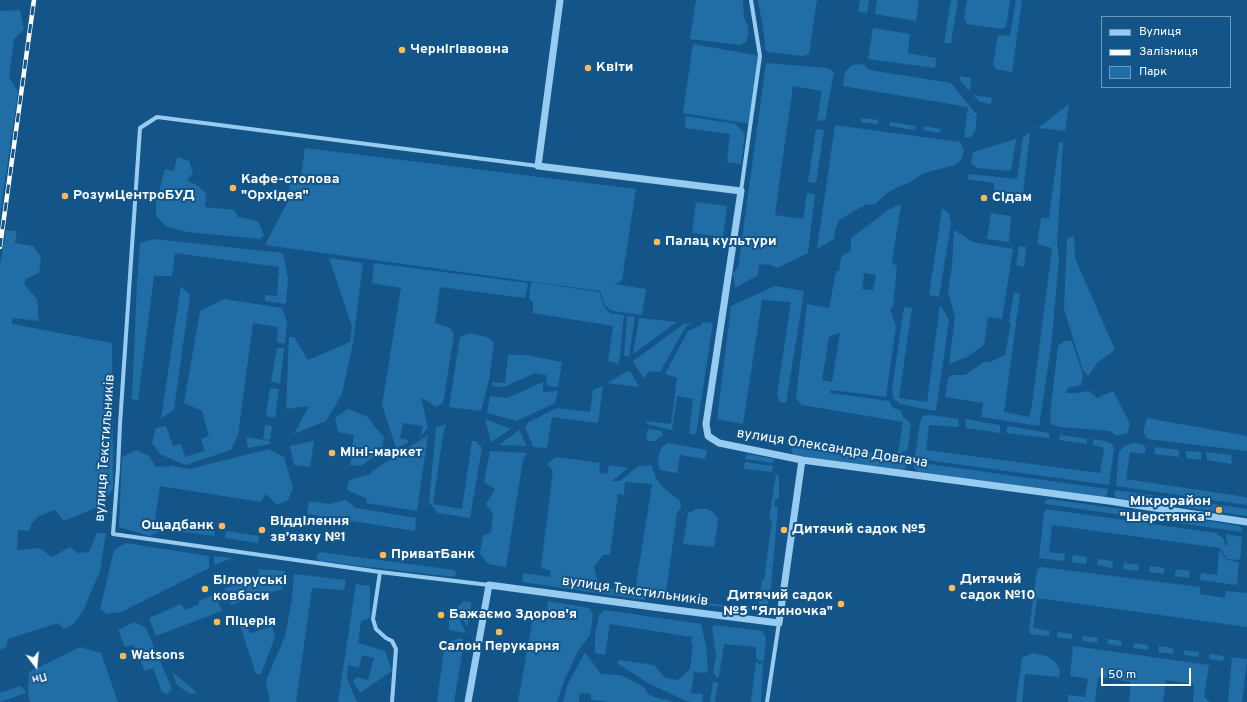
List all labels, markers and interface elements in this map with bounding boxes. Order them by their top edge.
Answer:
legend [1101,16,1231,88]
text: Вулиця [1139,24,1181,40]
place label: Чернігіввовна [410,42,509,58]
text: Залізниця [1139,44,1198,60]
marker: Чернігіввовна [397,45,407,55]
place label: Квіти [596,60,633,76]
marker: Квіти [583,63,593,73]
text: Парк [1139,64,1167,80]
place label: Кафе-столова "Орхідея" [241,172,339,204]
marker: Кафе-столова "Орхідея" [228,183,238,193]
place label: РозумЦентроБУД [73,188,195,204]
place label: Сідам [992,190,1032,206]
marker: РозумЦентроБУД [60,191,70,201]
marker: Сідам [979,193,989,203]
place label: Палац культури [665,234,777,250]
marker: Палац культури [652,237,662,247]
street label: вулиця Текстильників [92,374,120,522]
street label: вулиця Олександра Довгача [735,426,929,472]
place label: Міні-маркет [340,445,422,461]
marker: Міні-маркет [327,448,337,458]
place label: Мікрорайон "Шерстянка" [1120,494,1211,526]
marker: Мікрорайон "Шерстянка" [1214,505,1224,515]
place label: Відділення зв’язку №1 [270,514,349,546]
place label: Ощадбанк [141,518,214,534]
marker: Ощадбанк [217,521,227,531]
place label: Дитячий садок №5 [792,522,926,538]
marker: Відділення зв’язку №1 [257,525,267,535]
marker: Дитячий садок №5 [779,525,789,535]
place label: ПриватБанк [391,547,475,563]
marker: ПриватБанк [378,550,388,560]
place label: Дитячий садок №10 [960,572,1035,604]
place label: Білоруські ковбаси [213,573,287,606]
street label: вулиця Текстильників [561,573,709,611]
marker: Дитячий садок №10 [947,583,957,593]
marker: Білоруські ковбаси [200,584,210,594]
place label: Дитячий садок №5 "Ялиночка" [723,588,833,620]
marker: Дитячий садок №5 "Ялиночка" [836,599,846,609]
place label: Бажаємо Здоров'я [449,607,577,623]
marker: Бажаємо Здоров'я [436,610,446,620]
place label: Піцерія [225,614,276,630]
marker: Піцерія [212,617,222,627]
marker: Салон Перукарня [494,627,504,637]
place label: Салон Перукарня [438,639,560,655]
north arrow [16,646,56,686]
place label: Watsons [131,648,185,664]
marker: Watsons [118,651,128,661]
scale bar [1103,660,1193,686]
text: 50 m [1108,667,1136,683]
text: Пн [30,669,48,686]

